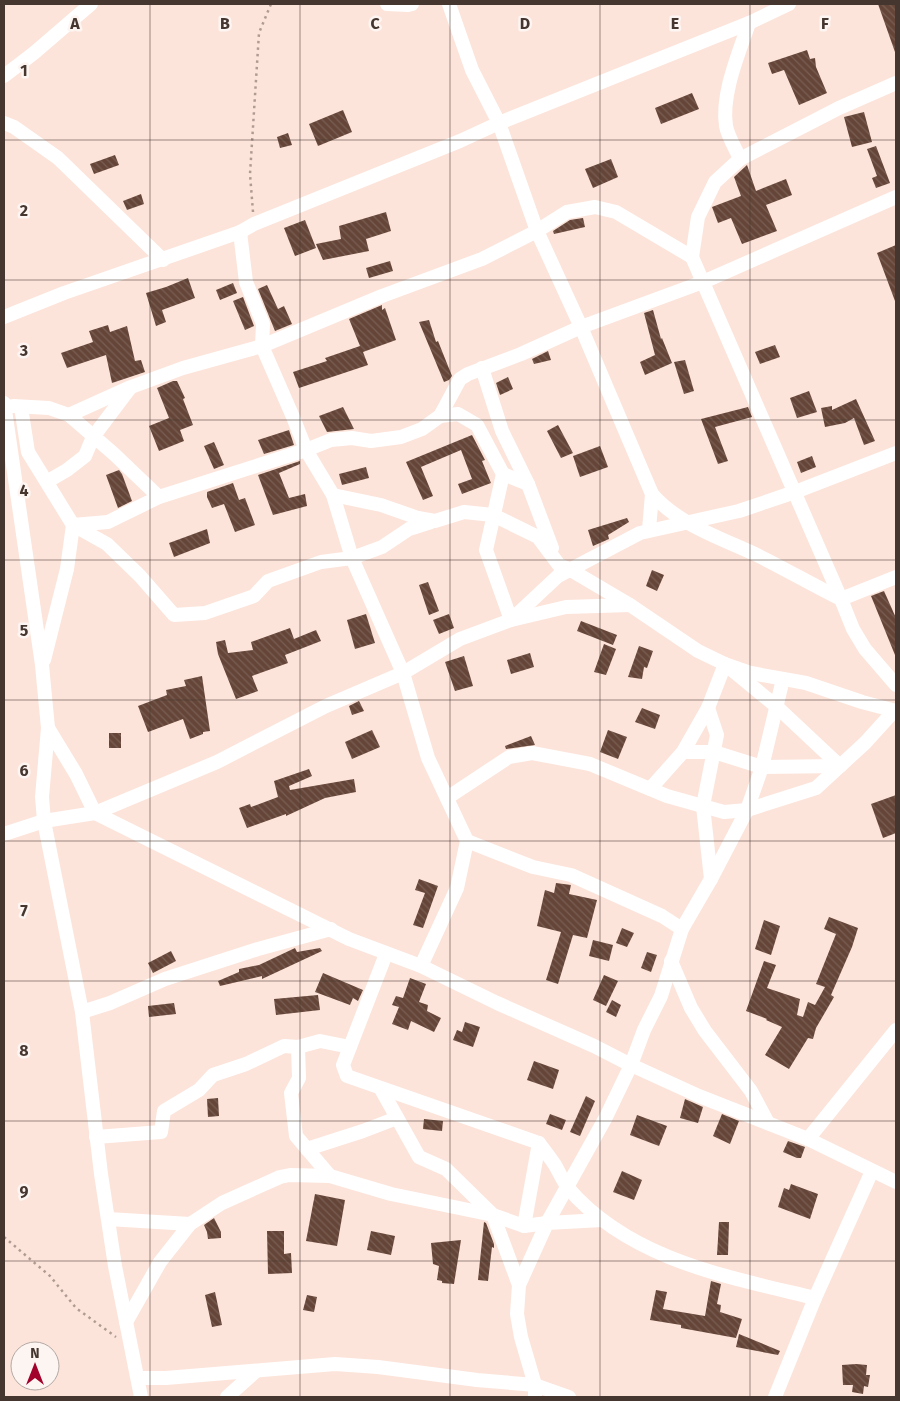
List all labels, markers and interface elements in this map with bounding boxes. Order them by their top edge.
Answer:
text: A [69,14,80,33]
text: B [220,14,230,33]
text: C [370,14,380,33]
text: D [520,14,530,33]
text: E [671,14,679,33]
text: F [821,14,829,33]
text: 1 [20,61,28,80]
text: 2 [20,201,28,220]
text: 3 [19,341,28,360]
text: 4 [19,481,29,500]
text: 5 [20,621,29,640]
text: 6 [19,761,29,780]
text: 7 [20,901,28,920]
text: 8 [19,1041,29,1060]
text: 9 [20,1182,29,1201]
north arrow [10,1341,60,1391]
text: N [30,1345,40,1362]

